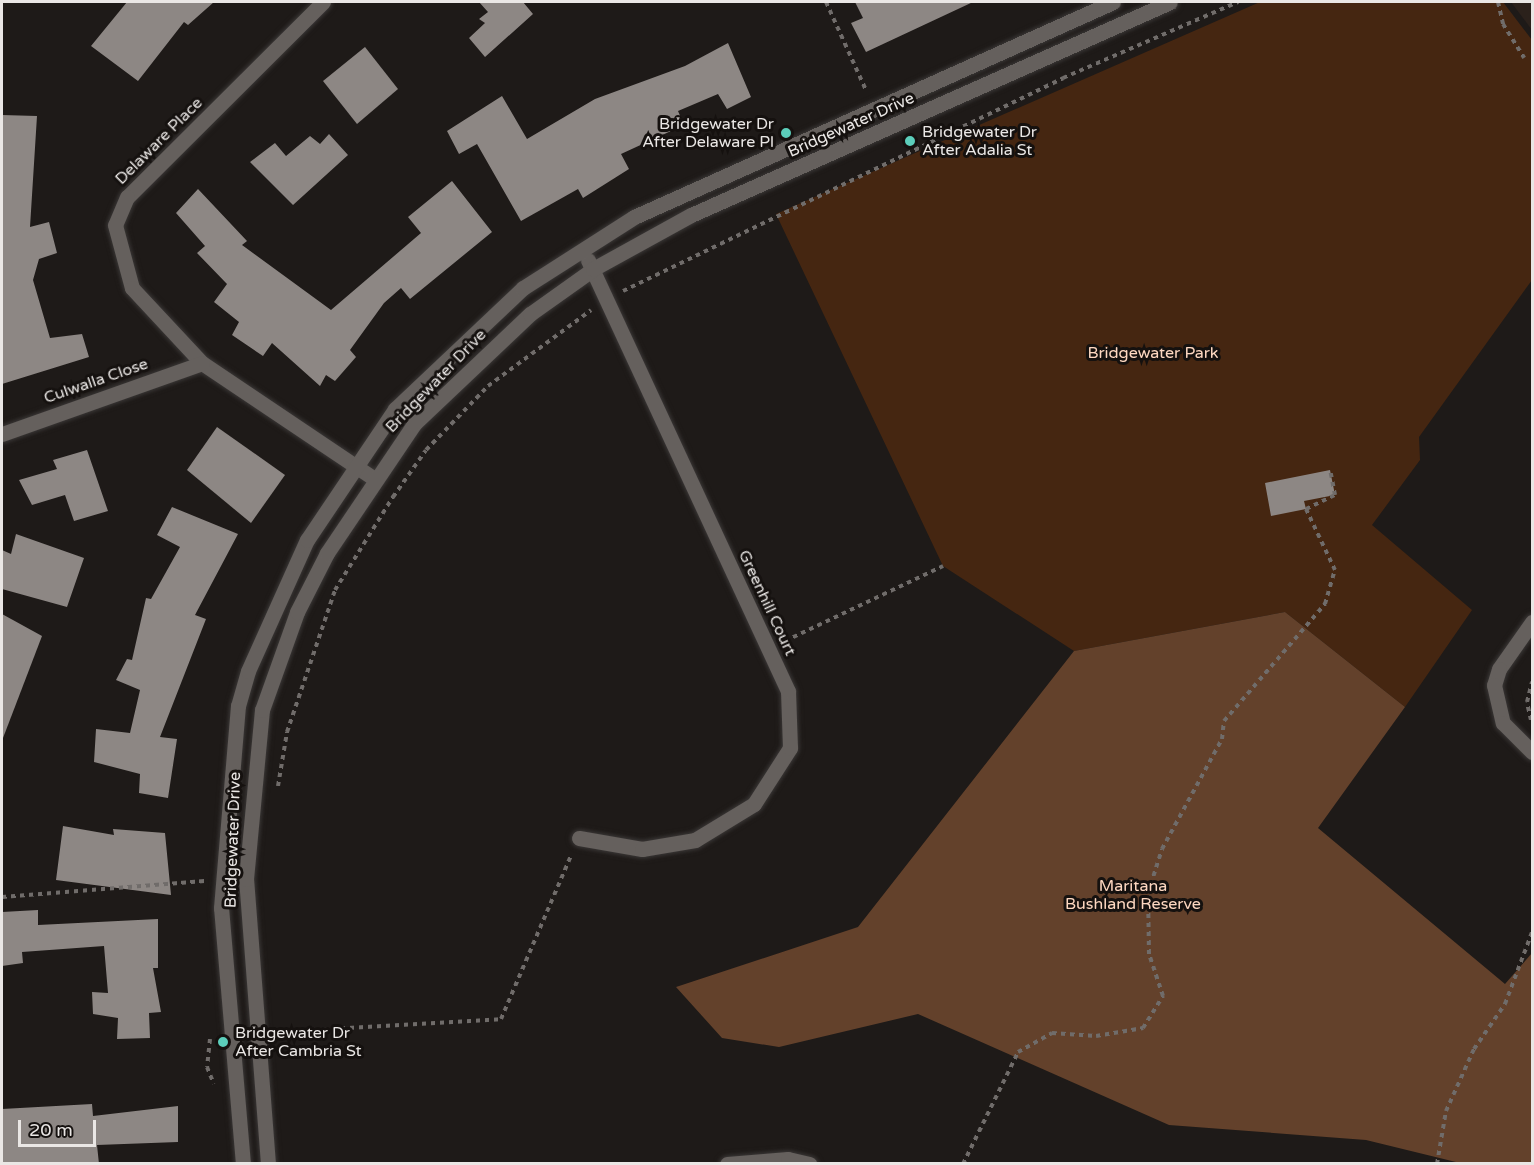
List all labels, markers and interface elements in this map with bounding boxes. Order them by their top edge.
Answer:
street label: Bridgewater Drive [785,88,917,162]
street label: Delaware Place [111,93,207,189]
place label: Bridgewater Dr After Delaware Pl [642,114,774,152]
place label: Bridgewater Dr After Adalia St [922,122,1037,160]
marker: Bridgewater Dr After Delaware Pl [779,126,793,140]
marker: Bridgewater Dr After Adalia St [903,134,917,148]
street label: Bridgewater Drive [382,325,490,437]
park label: Bridgewater Park [1087,343,1219,363]
street label: Culwalla Close [41,354,151,408]
street label: Greenhill Court [734,547,800,659]
street label: Bridgewater Drive [221,772,245,908]
park label: Maritana Bushland Reserve [1065,876,1201,914]
place label: Bridgewater Dr After Cambria St [235,1023,362,1061]
marker: Bridgewater Dr After Cambria St [216,1035,230,1049]
scale bar [21,1108,99,1146]
text: 20 m [29,1119,73,1141]

